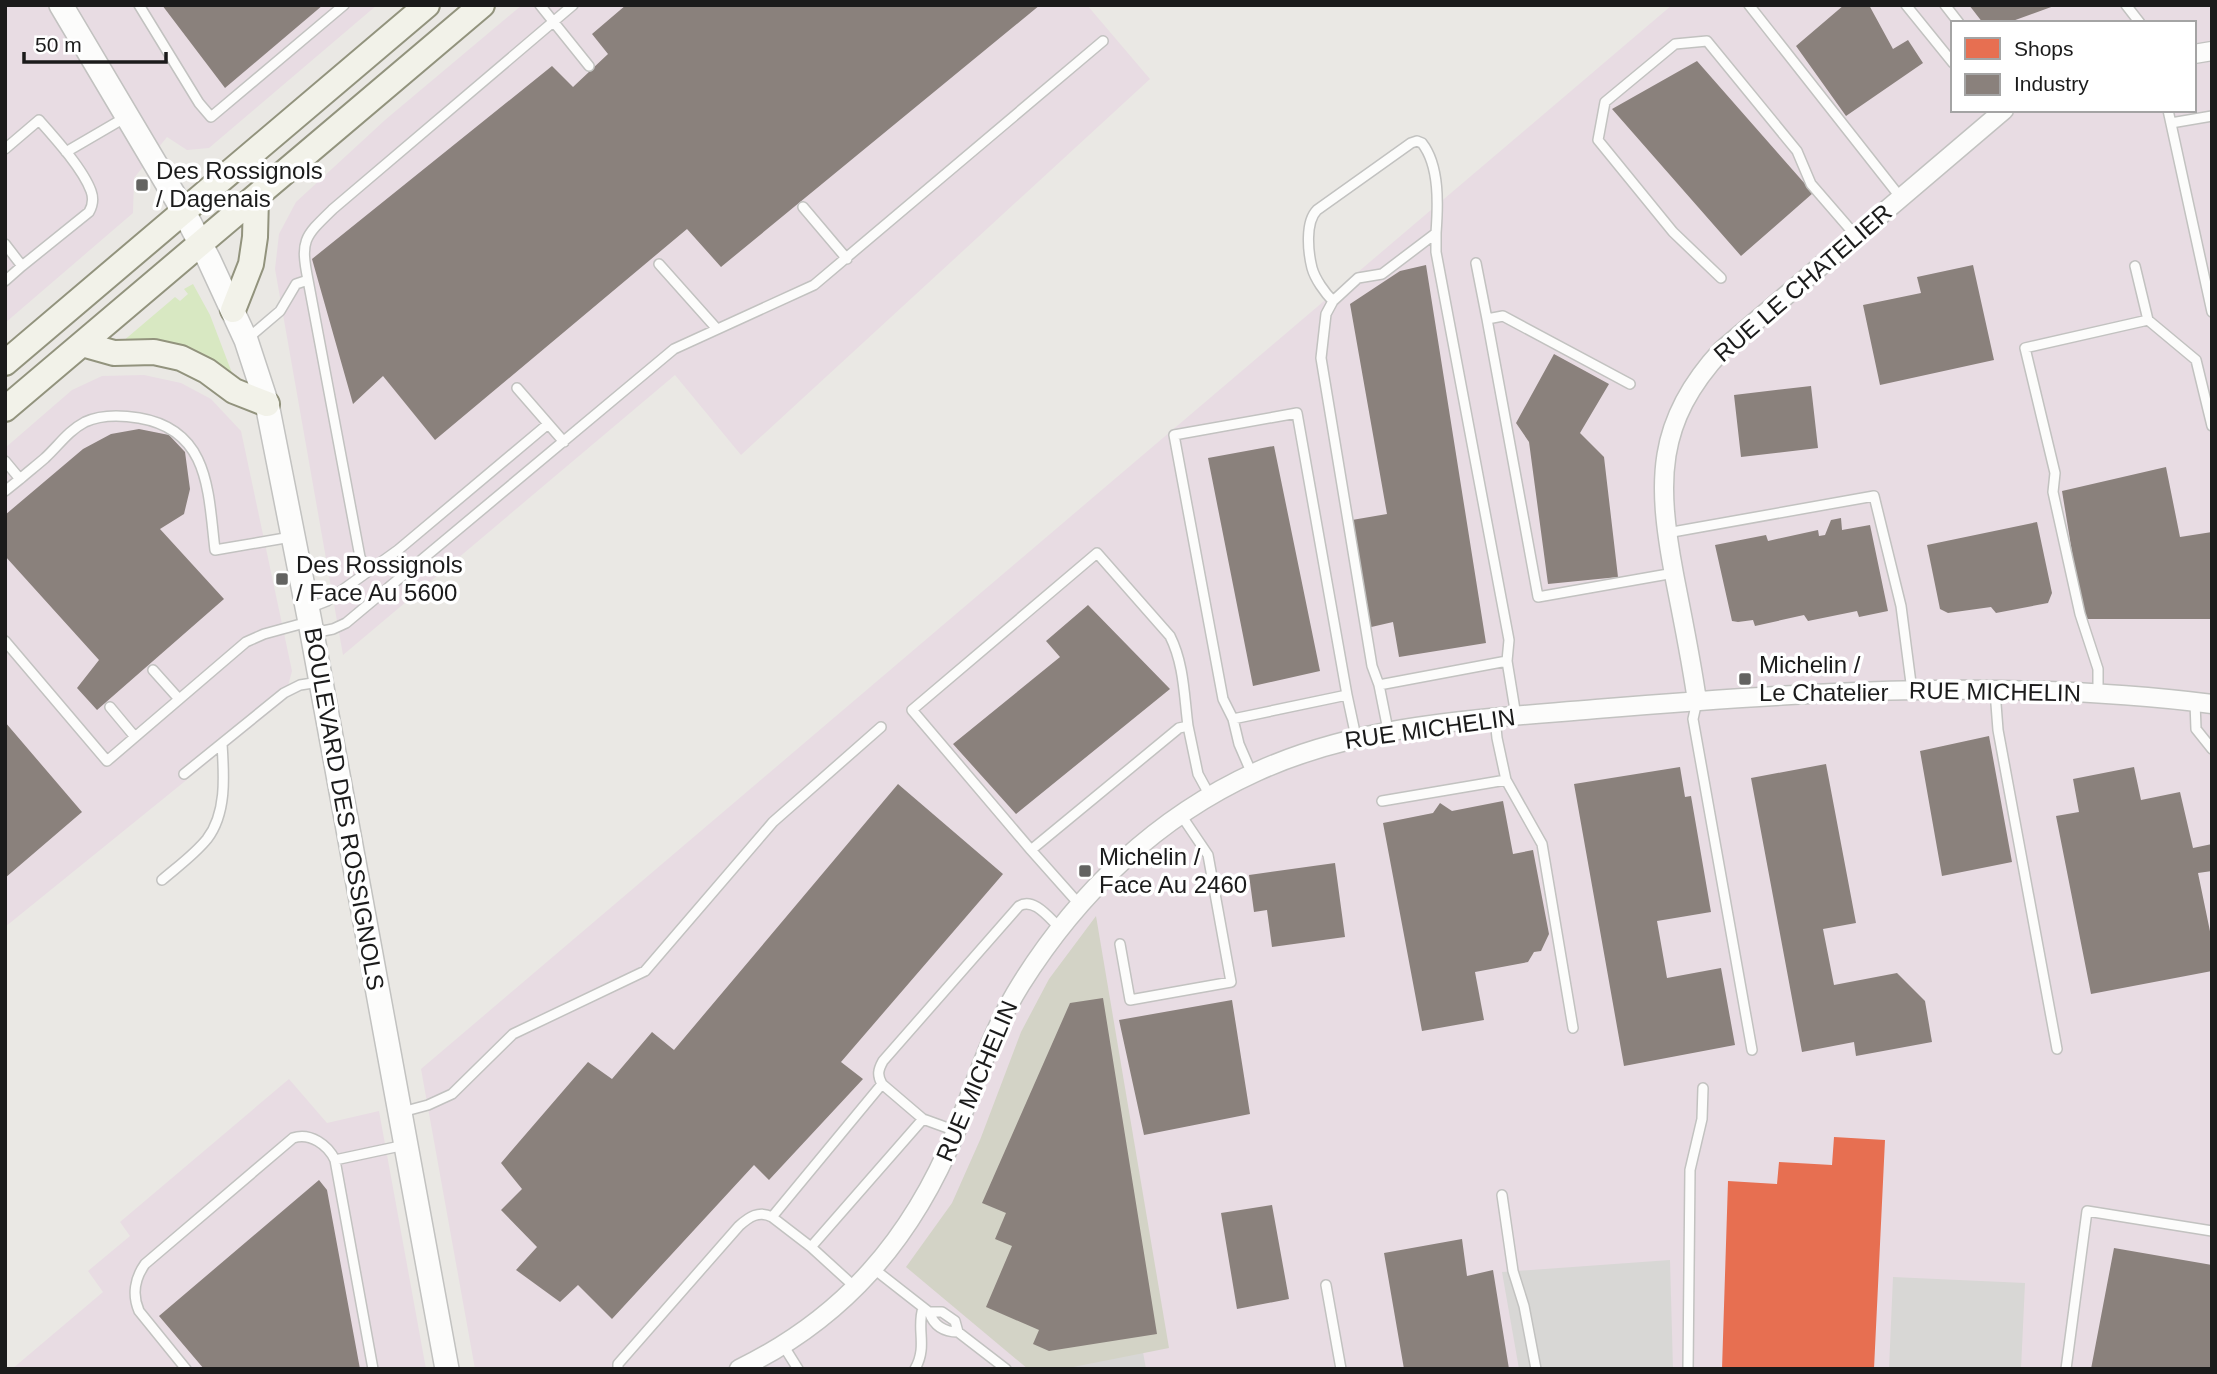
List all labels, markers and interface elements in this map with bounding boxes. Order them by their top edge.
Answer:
scale bar [24,21,166,65]
legend [1951,21,2196,112]
text: 50 m [35,33,82,56]
text: Shops [2014,37,2074,60]
text: Industry [2014,72,2089,95]
place label: Des Rossignols / Dagenais [156,157,323,212]
marker: Des Rossignols / Dagenais [134,177,150,193]
street label: RUE LE CHATELIER [1708,198,1897,367]
place label: Des Rossignols / Face Au 5600 [296,551,463,606]
marker: Des Rossignols / Face Au 5600 [274,571,290,587]
street label: BOULEVARD DES ROSSIGNOLS [299,626,390,992]
place label: Michelin / Le Chatelier [1759,651,1888,706]
marker: Michelin / Le Chatelier [1737,671,1753,687]
street label: RUE MICHELIN [1909,677,2081,706]
street label: RUE MICHELIN [1343,703,1517,754]
place label: Michelin / Face Au 2460 [1099,843,1247,898]
marker: Michelin / Face Au 2460 [1077,863,1093,879]
street label: RUE MICHELIN [931,996,1023,1165]

